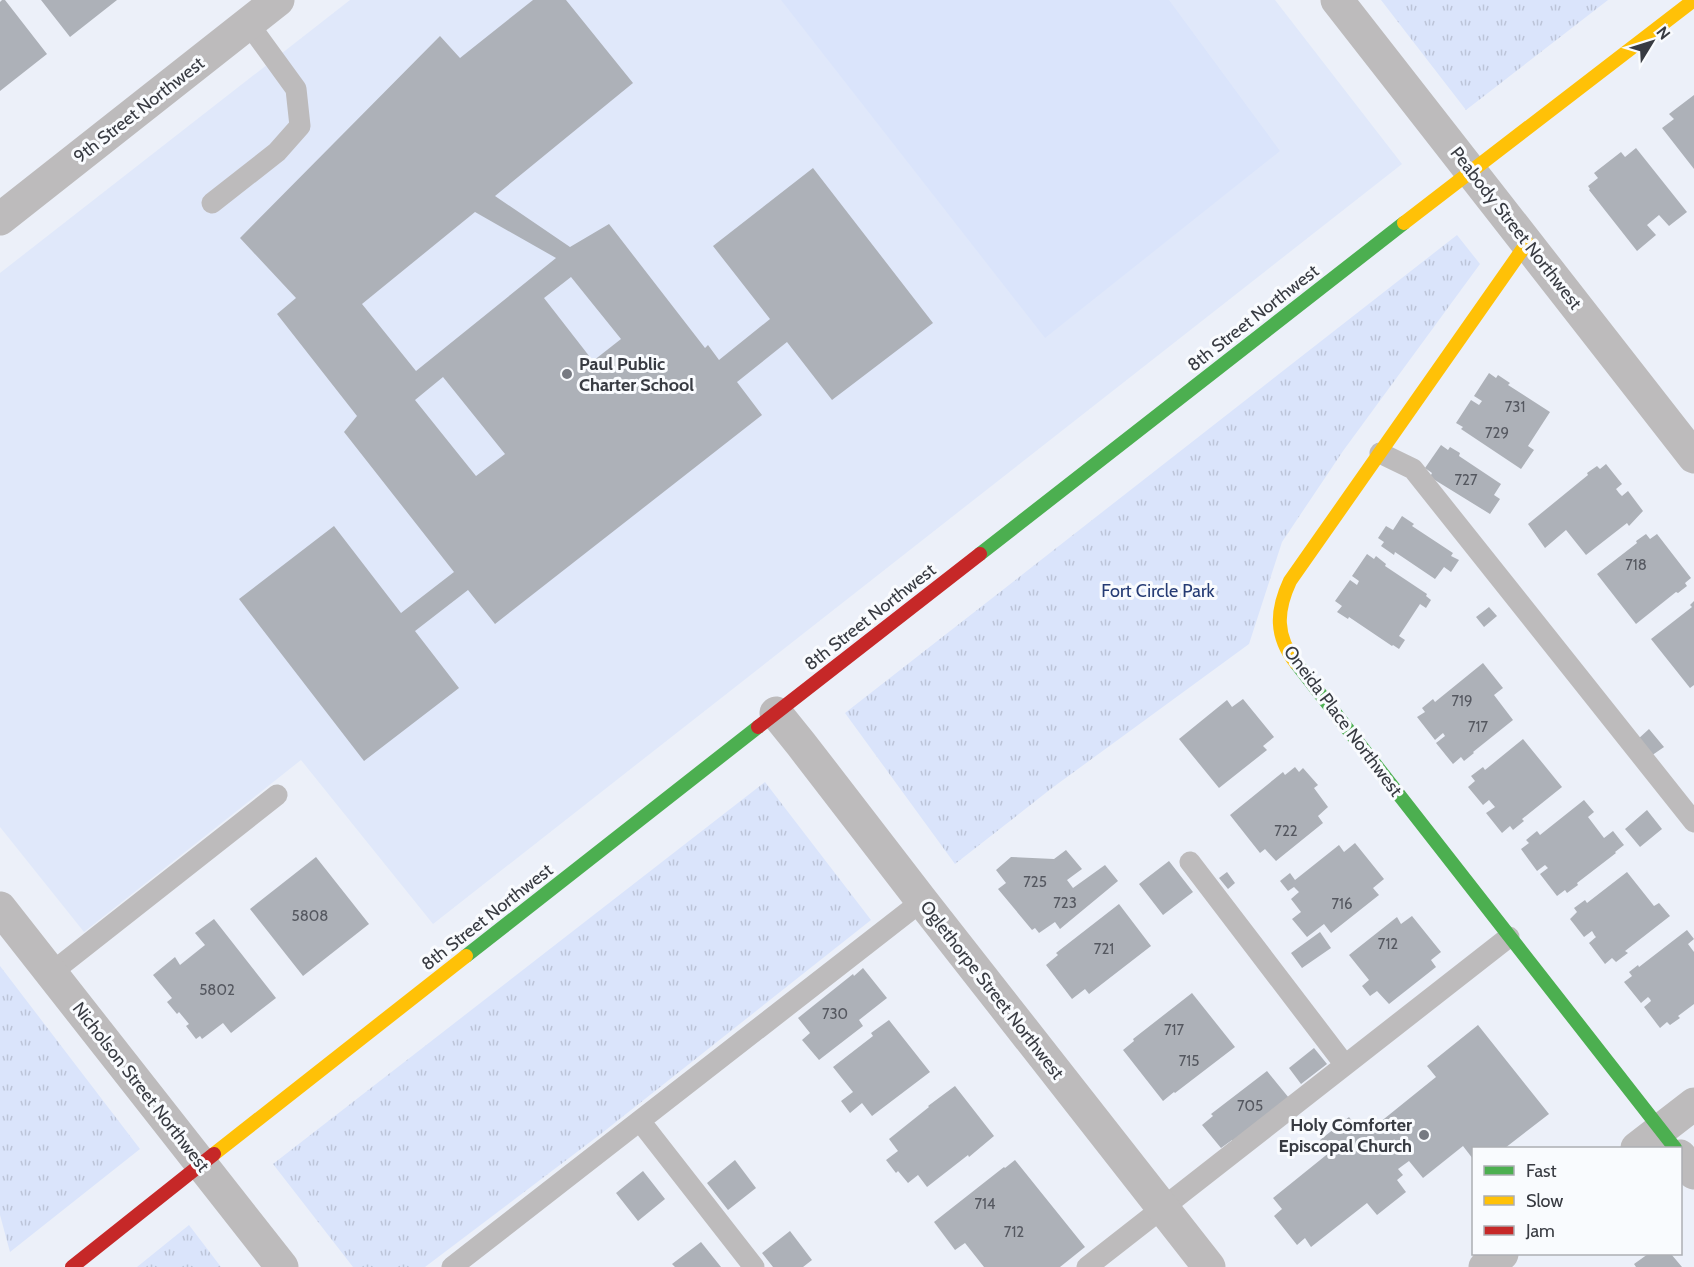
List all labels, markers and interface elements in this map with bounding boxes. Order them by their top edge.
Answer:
north arrow [1622,12,1682,72]
text: N [1652,23,1674,43]
street label: 9th Street Northwest [69,52,209,168]
street label: Peabody Street Northwest [1446,142,1586,314]
street label: 8th Street Northwest [1183,260,1323,376]
place label: Paul Public Charter School [579,353,694,396]
marker: Paul Public Charter School [560,367,574,381]
house number: 731 [1505,398,1525,416]
house number: 729 [1485,424,1509,442]
house number: 727 [1455,471,1478,489]
house number: 718 [1625,556,1647,574]
street label: 8th Street Northwest [800,559,940,675]
park label: Fort Circle Park [1101,580,1216,602]
street label: Oneida Place Northwest [1279,641,1407,801]
house number: 719 [1452,692,1472,710]
house number: 717 [1468,718,1488,736]
house number: 722 [1274,822,1298,840]
street label: 8th Street Northwest [417,859,557,975]
house number: 725 [1023,873,1047,891]
house number: 723 [1053,894,1077,912]
house number: 716 [1332,895,1352,913]
street label: Oglethorpe Street Northwest [915,896,1069,1084]
house number: 5808 [292,907,328,925]
house number: 712 [1378,935,1398,953]
house number: 721 [1094,940,1114,958]
house number: 5802 [199,981,235,999]
street label: Nicholson Street Northwest [68,998,214,1176]
house number: 730 [822,1005,848,1023]
house number: 717 [1164,1021,1184,1039]
house number: 715 [1179,1052,1199,1070]
house number: 705 [1237,1097,1263,1115]
place label: Holy Comforter Episcopal Church [1279,1114,1412,1157]
marker: Holy Comforter Episcopal Church [1417,1128,1431,1142]
legend [1472,1147,1682,1255]
text: Fast [1526,1160,1557,1182]
text: Slow [1526,1190,1563,1212]
house number: 714 [974,1195,996,1213]
text: Jam [1525,1220,1555,1242]
house number: 712 [1004,1223,1024,1241]

